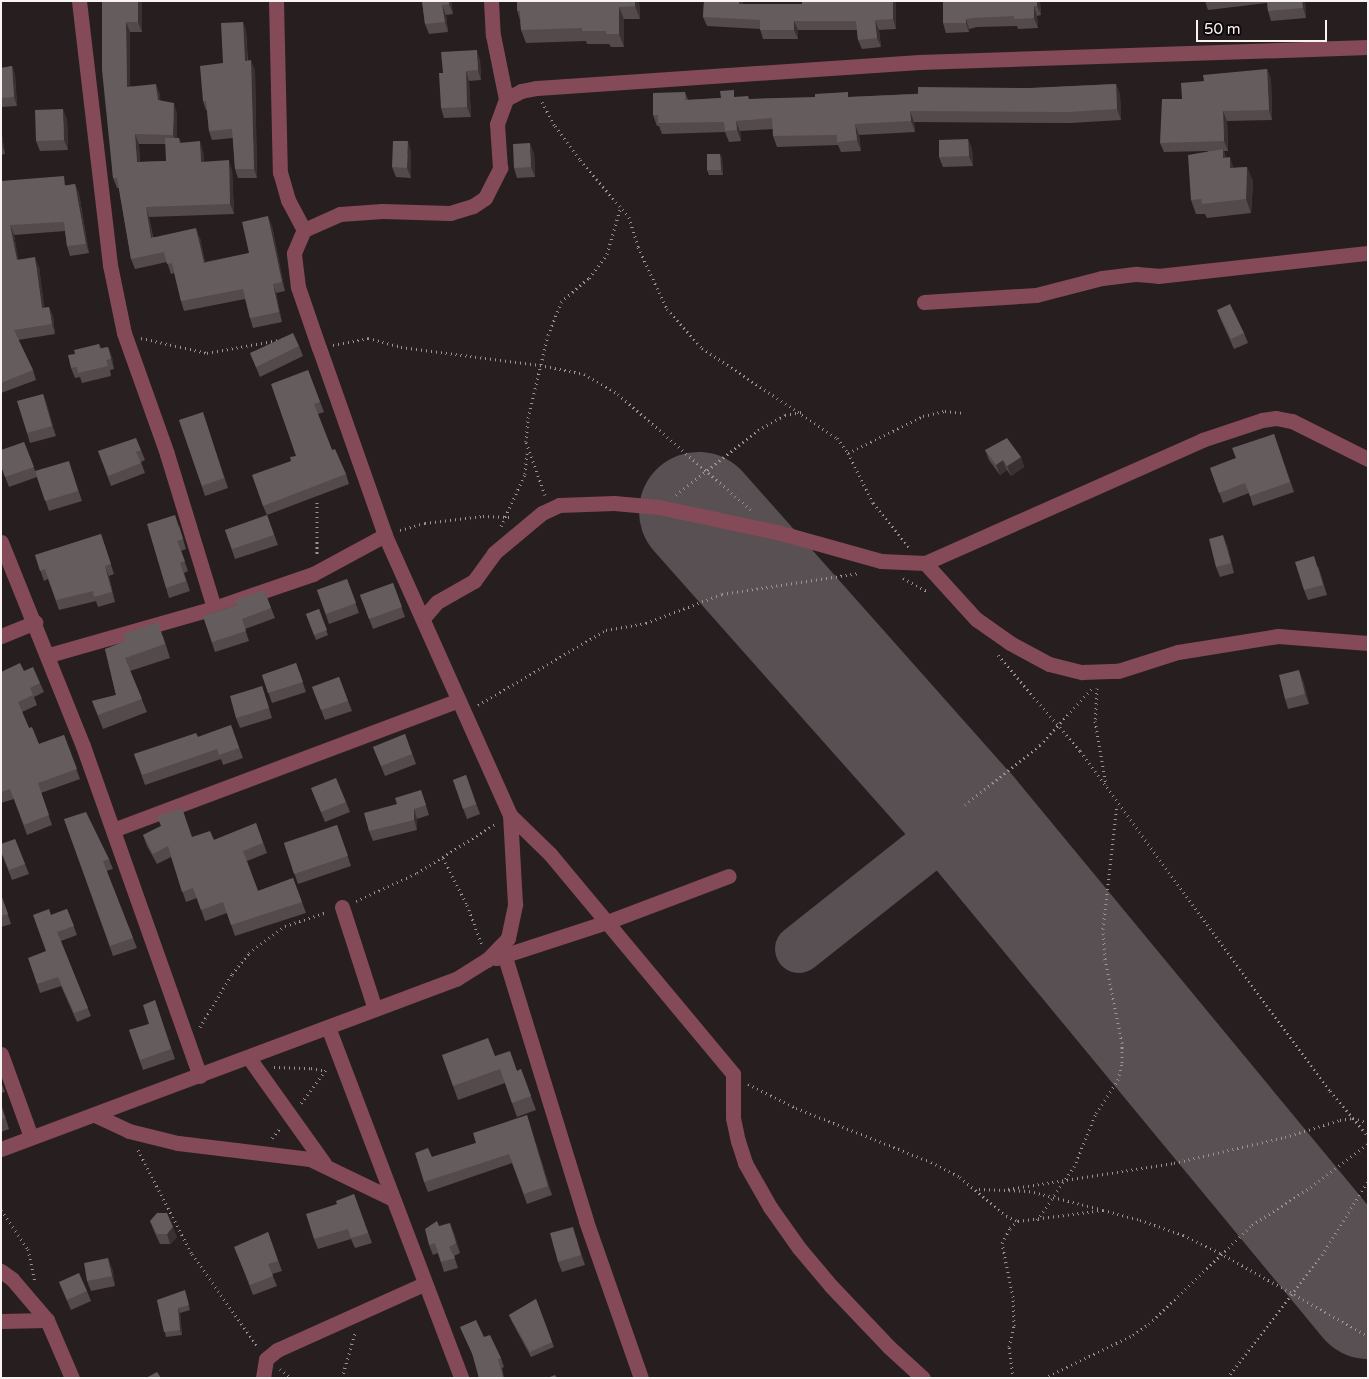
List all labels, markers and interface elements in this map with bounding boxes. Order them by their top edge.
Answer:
scale bar [1199,10,1330,42]
text: 50 m [1204,20,1241,38]

